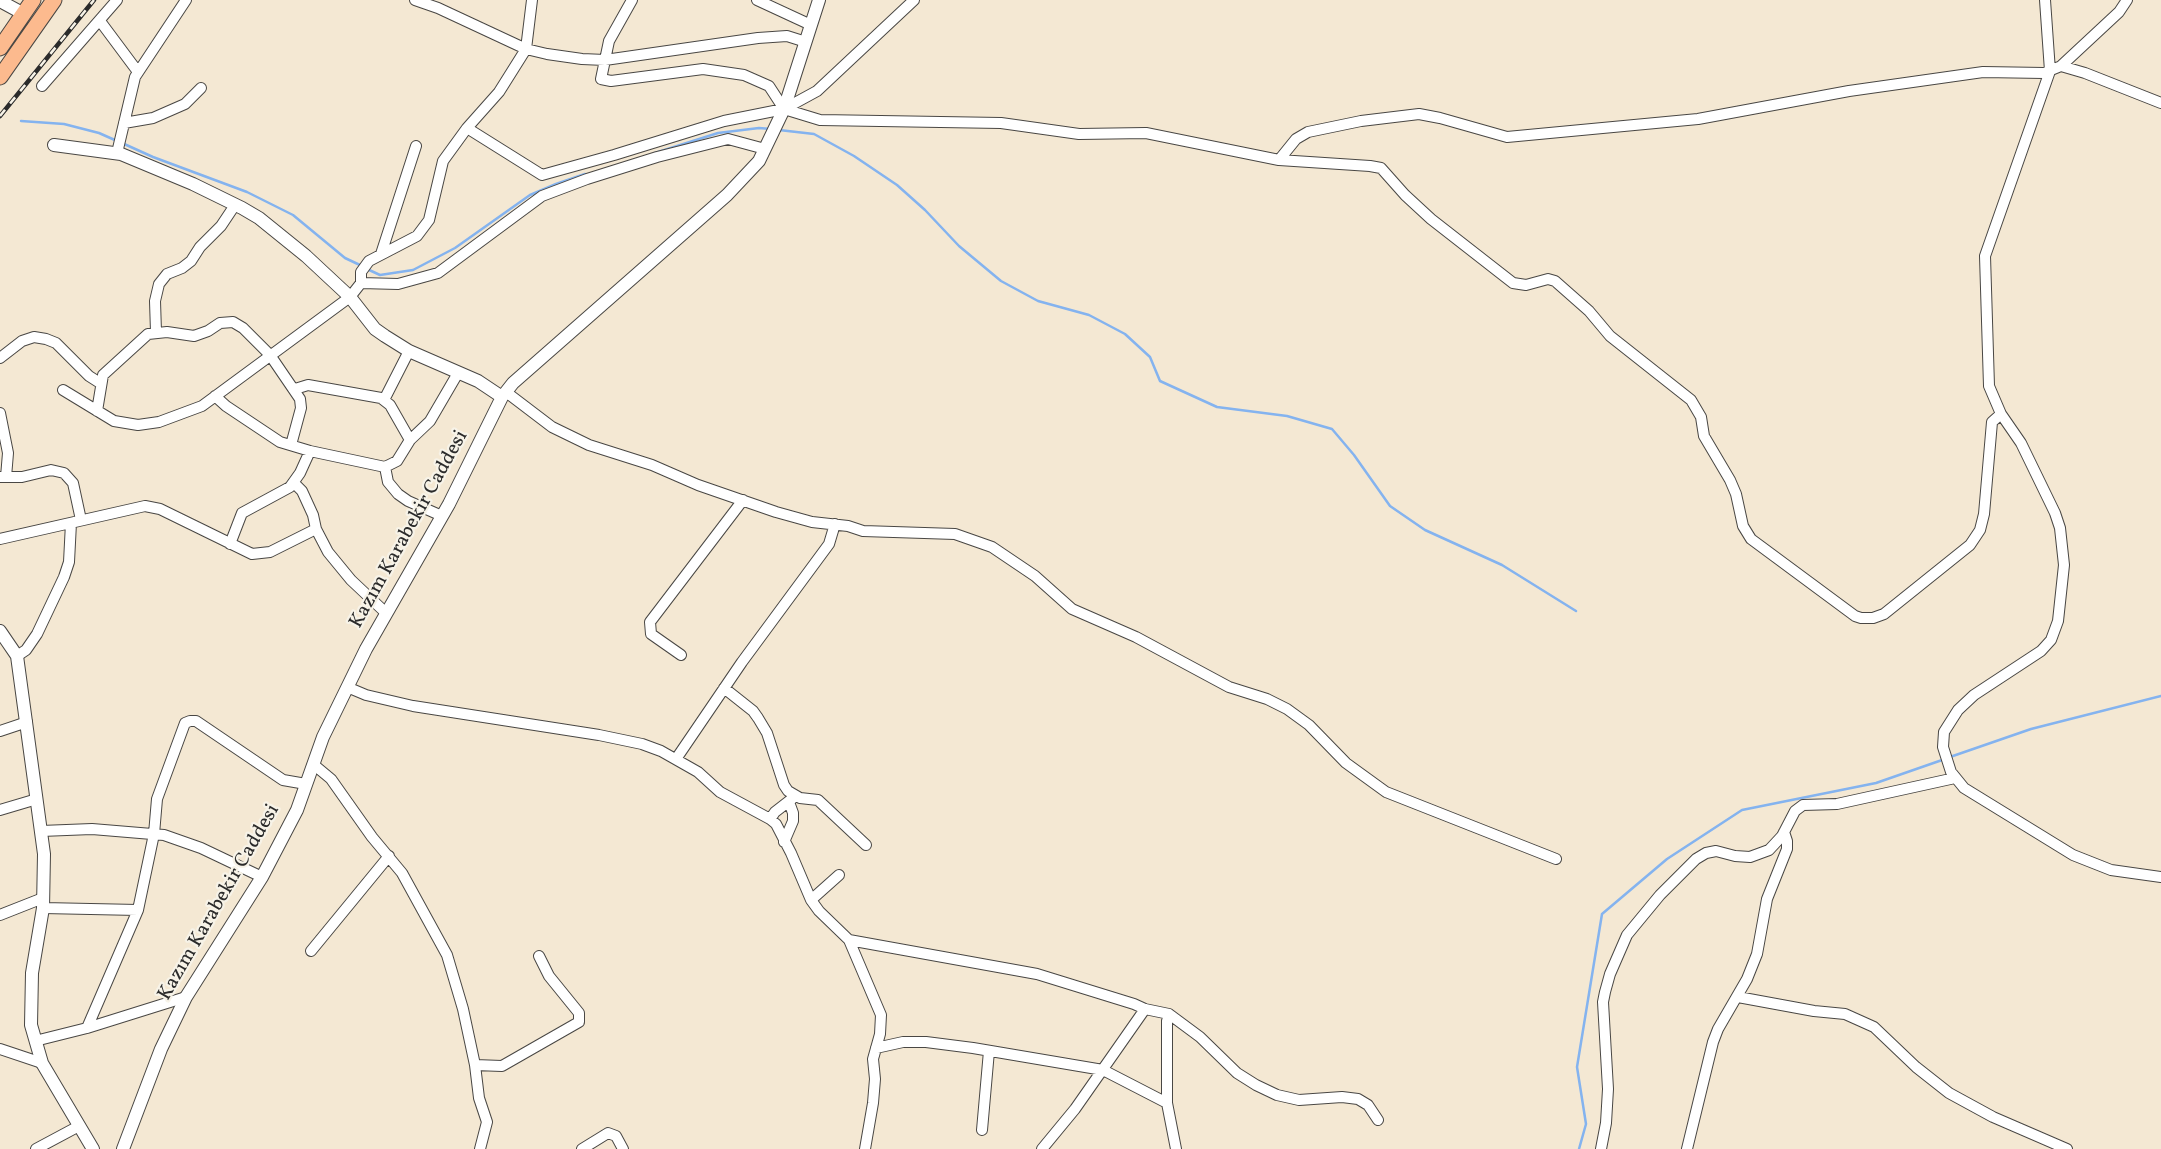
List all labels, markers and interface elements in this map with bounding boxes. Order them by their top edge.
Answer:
street label: Kazım Karabekir Caddesi [346,427,474,633]
street label: Kazım Karabekir Caddesi [154,801,286,1005]

